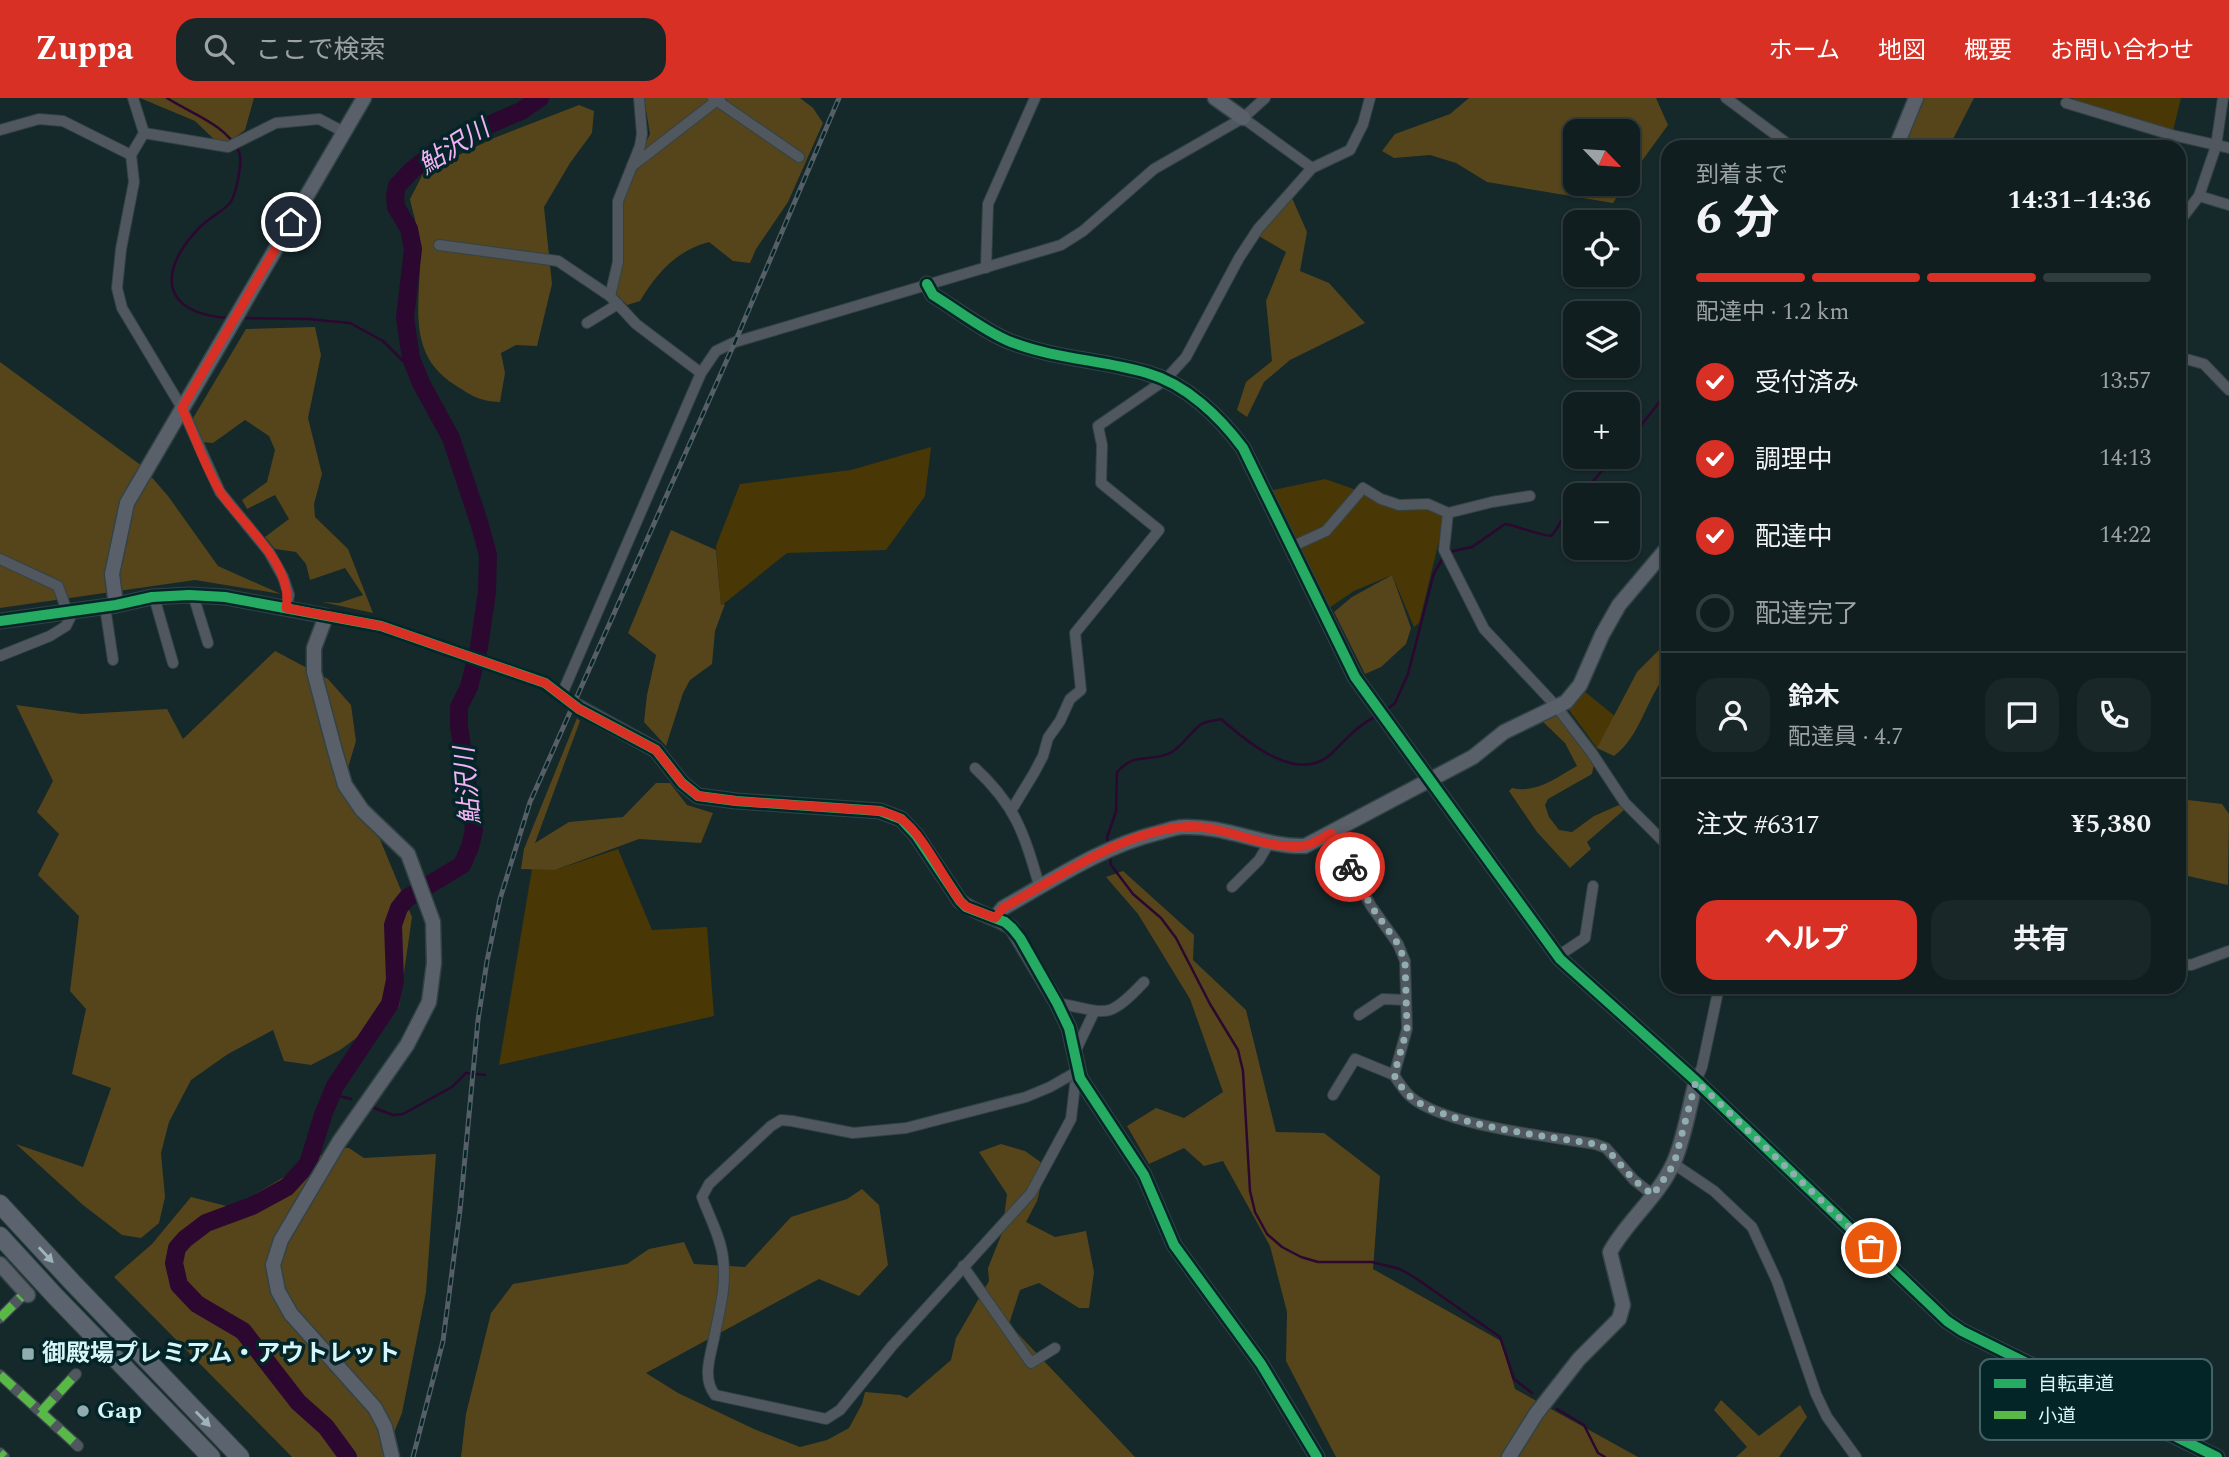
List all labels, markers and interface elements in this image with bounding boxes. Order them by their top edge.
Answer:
search box [176,18,666,81]
text: Zuppa [35,24,134,74]
icon: search [200,30,238,68]
text: ここで検索 [256,30,386,70]
text: ホーム [1769,33,1840,69]
text: 地図 [1878,33,1926,69]
text: 概要 [1964,33,2012,69]
text: お問い合わせ [2050,33,2194,69]
water label: 鮎沢川 [410,108,500,185]
north arrow [1563,119,1640,196]
map controls [1563,119,1640,560]
text: 到着まで [1696,158,1788,193]
text: 14:31–14:36 [2007,180,2151,220]
text: 6 分 [1696,184,1779,254]
pin [261,192,321,252]
icon: home [272,203,310,241]
button: locate [1563,210,1640,287]
text: 配達中 · 1.2 km [1696,295,1849,330]
button: layers [1563,301,1640,378]
icon: check [1696,363,1734,401]
text: 受付済み [1755,363,1859,403]
text: 13:57 [2099,364,2151,399]
button: + [1563,392,1640,469]
icon: check [1696,440,1734,478]
text: 調理中 [1755,440,1833,480]
text: 14:13 [2099,441,2151,476]
button: − [1563,483,1640,560]
icon: check [1696,517,1734,555]
text: 配達中 [1755,517,1833,557]
text: 14:22 [2099,518,2151,553]
text: 配達完了 [1755,594,1859,634]
text: 鈴木 [1788,677,1840,717]
button: person [1696,678,1770,752]
button: chat [1985,678,2059,752]
button: phone [2077,678,2151,752]
text: 配達員 · 4.7 [1788,720,1903,755]
water label: 鮎沢川 [444,742,491,827]
text: ¥5,380 [2071,804,2151,844]
text: 注文 #6317 [1696,805,1820,845]
courier [1315,832,1385,902]
icon: bike [1331,848,1369,886]
button: ヘルプ [1696,900,1917,980]
button: 共有 [1931,900,2151,980]
pin [1841,1218,1901,1278]
icon: bag [1852,1229,1890,1267]
one-way arrow [38,1246,54,1264]
place label: 御殿場プレミアム・アウトレット [42,1336,400,1372]
marker: 御殿場プレミアム・アウトレット [20,1346,36,1362]
legend [1980,1359,2212,1440]
text: 自転車道 [2038,1370,2114,1399]
place label: Gap [97,1393,142,1429]
text: 小道 [2038,1402,2076,1431]
marker: Gap [75,1403,91,1419]
one-way arrow [195,1410,211,1427]

